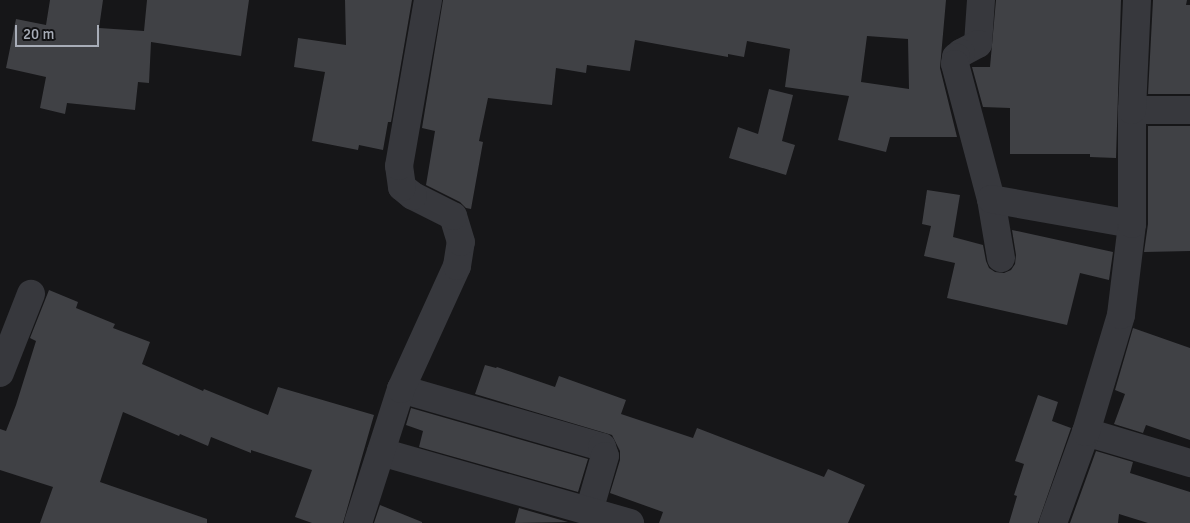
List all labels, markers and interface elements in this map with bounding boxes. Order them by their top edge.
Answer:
scale bar [18,15,101,47]
text: 20 m [23,25,54,43]

